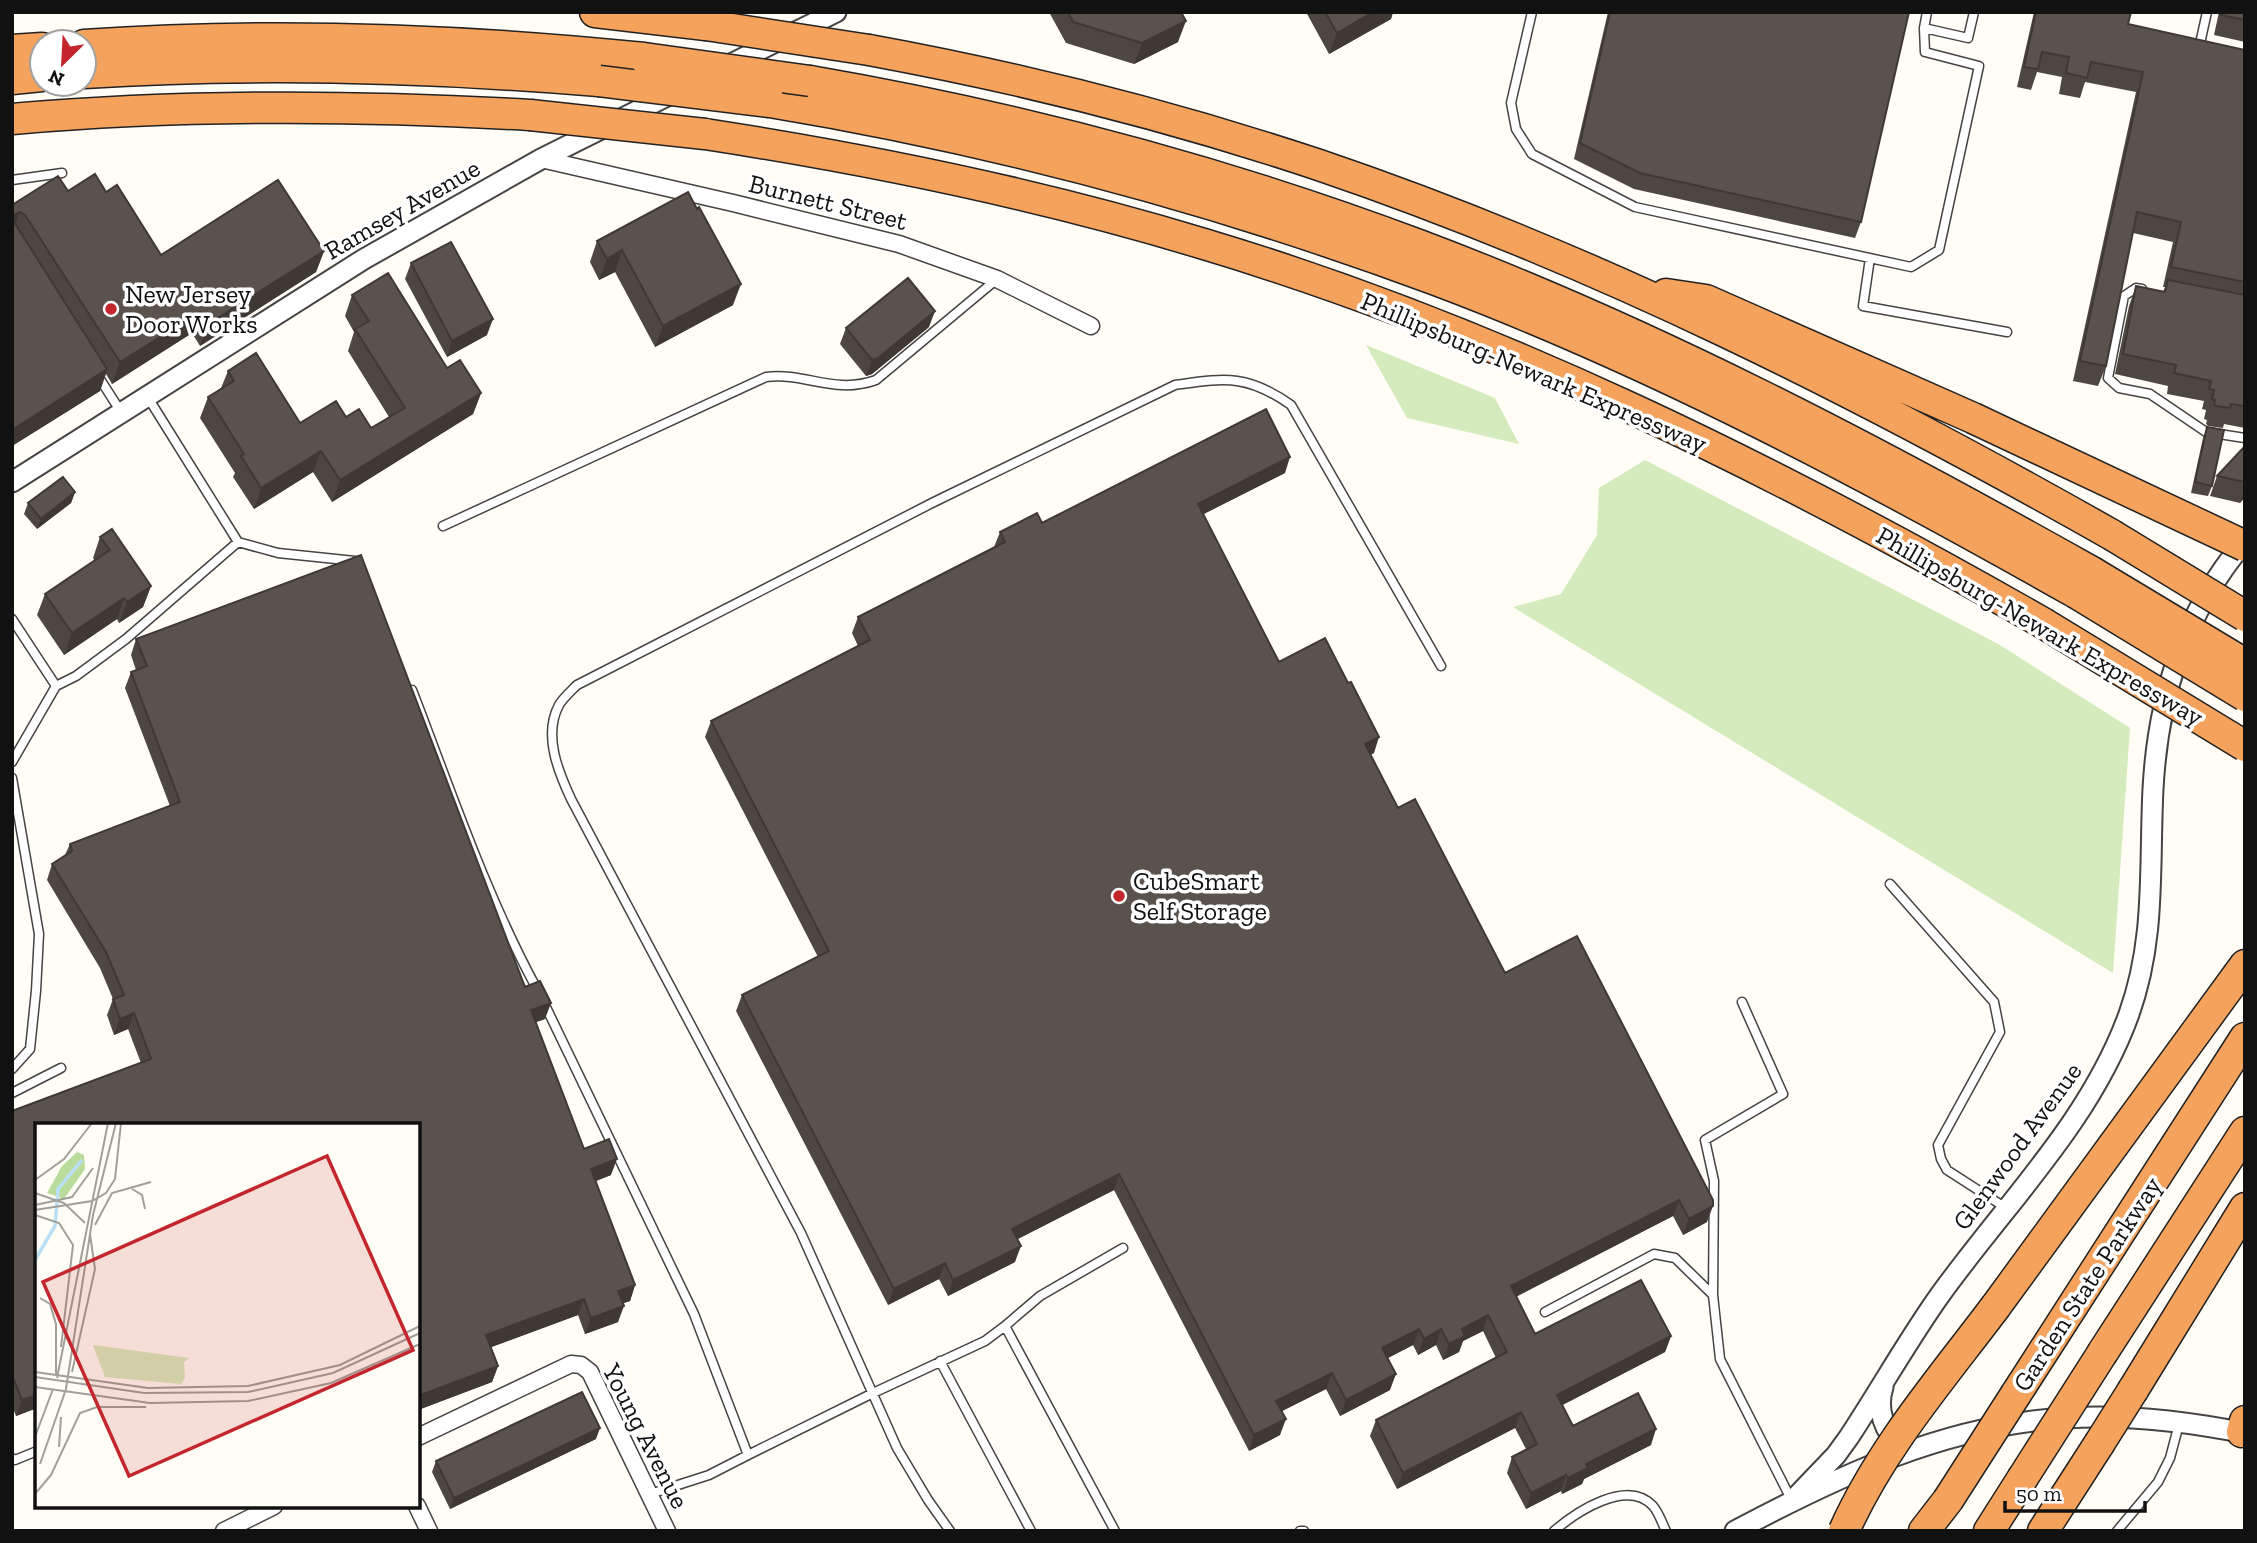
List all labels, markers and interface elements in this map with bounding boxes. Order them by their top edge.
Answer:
north arrow [28,28,98,98]
text: N [45,65,68,92]
street label: Ramsey Avenue [319,152,485,266]
street label: Burnett Street [746,167,911,237]
place label: New Jersey Door Works [125,278,258,340]
street label: Phillipsburg-Newark Expressway [1356,284,1712,460]
marker: New Jersey Door Works [103,301,119,317]
street label: Phillipsburg-Newark Expressway [1871,519,2210,733]
place label: CubeSmart Self Storage [1133,865,1267,927]
marker: CubeSmart Self Storage [1111,888,1127,904]
street label: Glenwood Avenue [1945,1056,2089,1236]
inset map [35,1123,420,1508]
street label: Garden State Parkway [2006,1170,2169,1397]
street label: Young Avenue [595,1357,696,1514]
scale bar [2005,1470,2145,1514]
text: 50 m [2016,1481,2062,1506]

